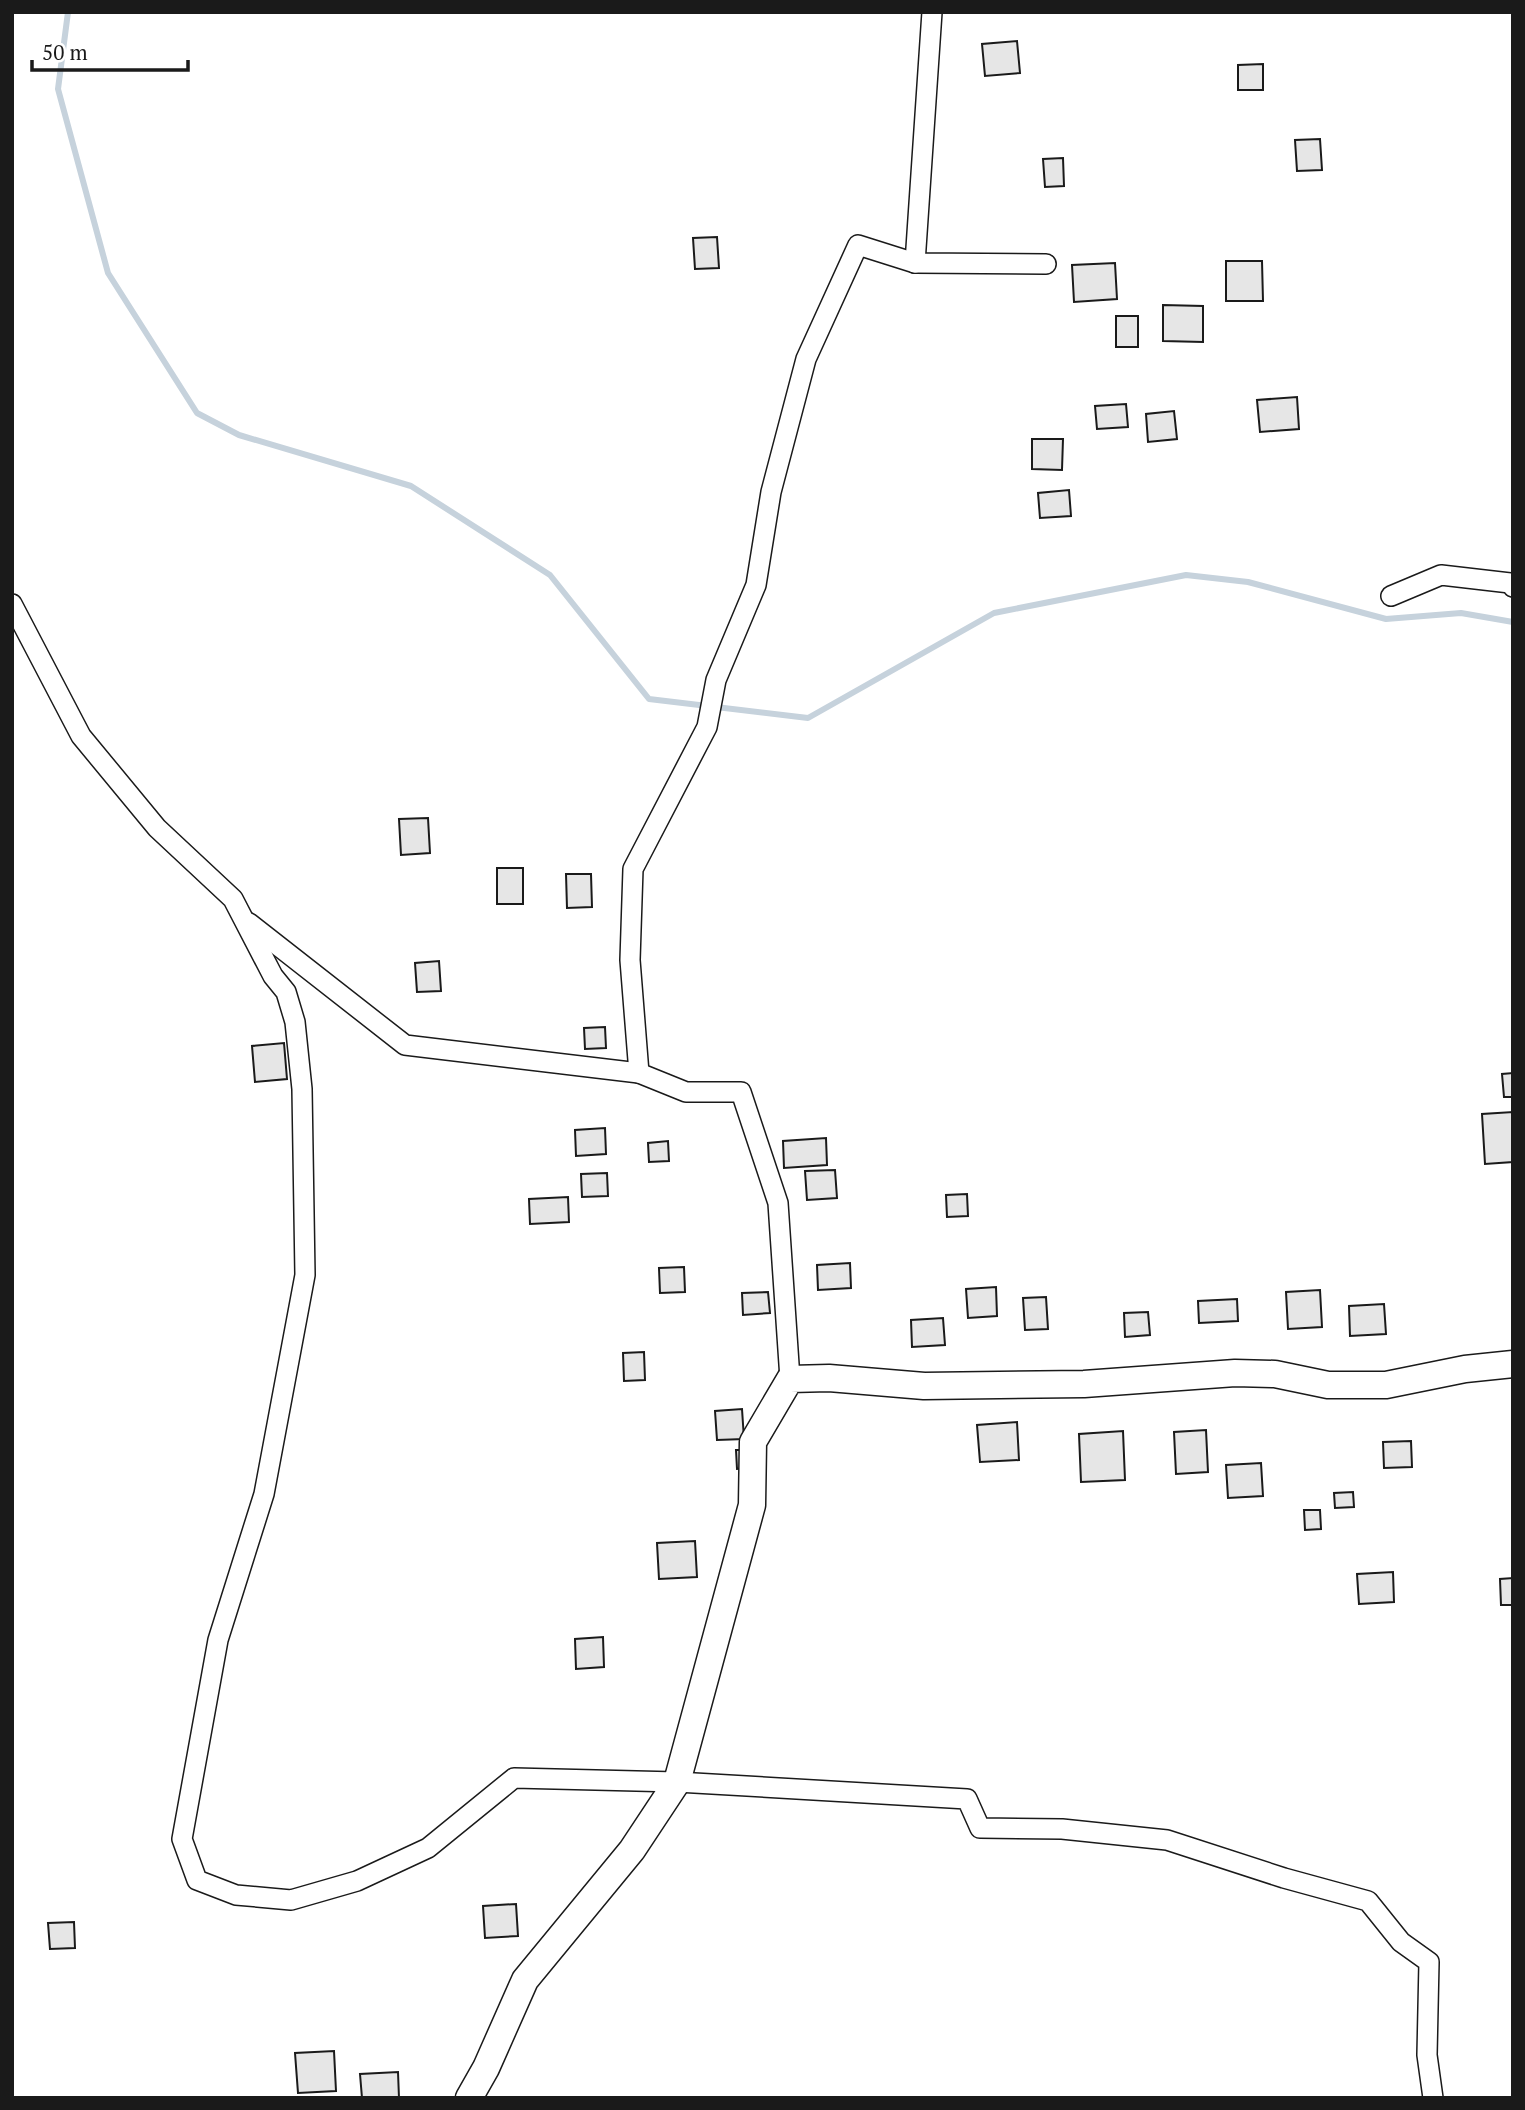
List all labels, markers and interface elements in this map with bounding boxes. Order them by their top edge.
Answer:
scale bar [32,28,187,72]
text: 50 m [42,38,88,66]

